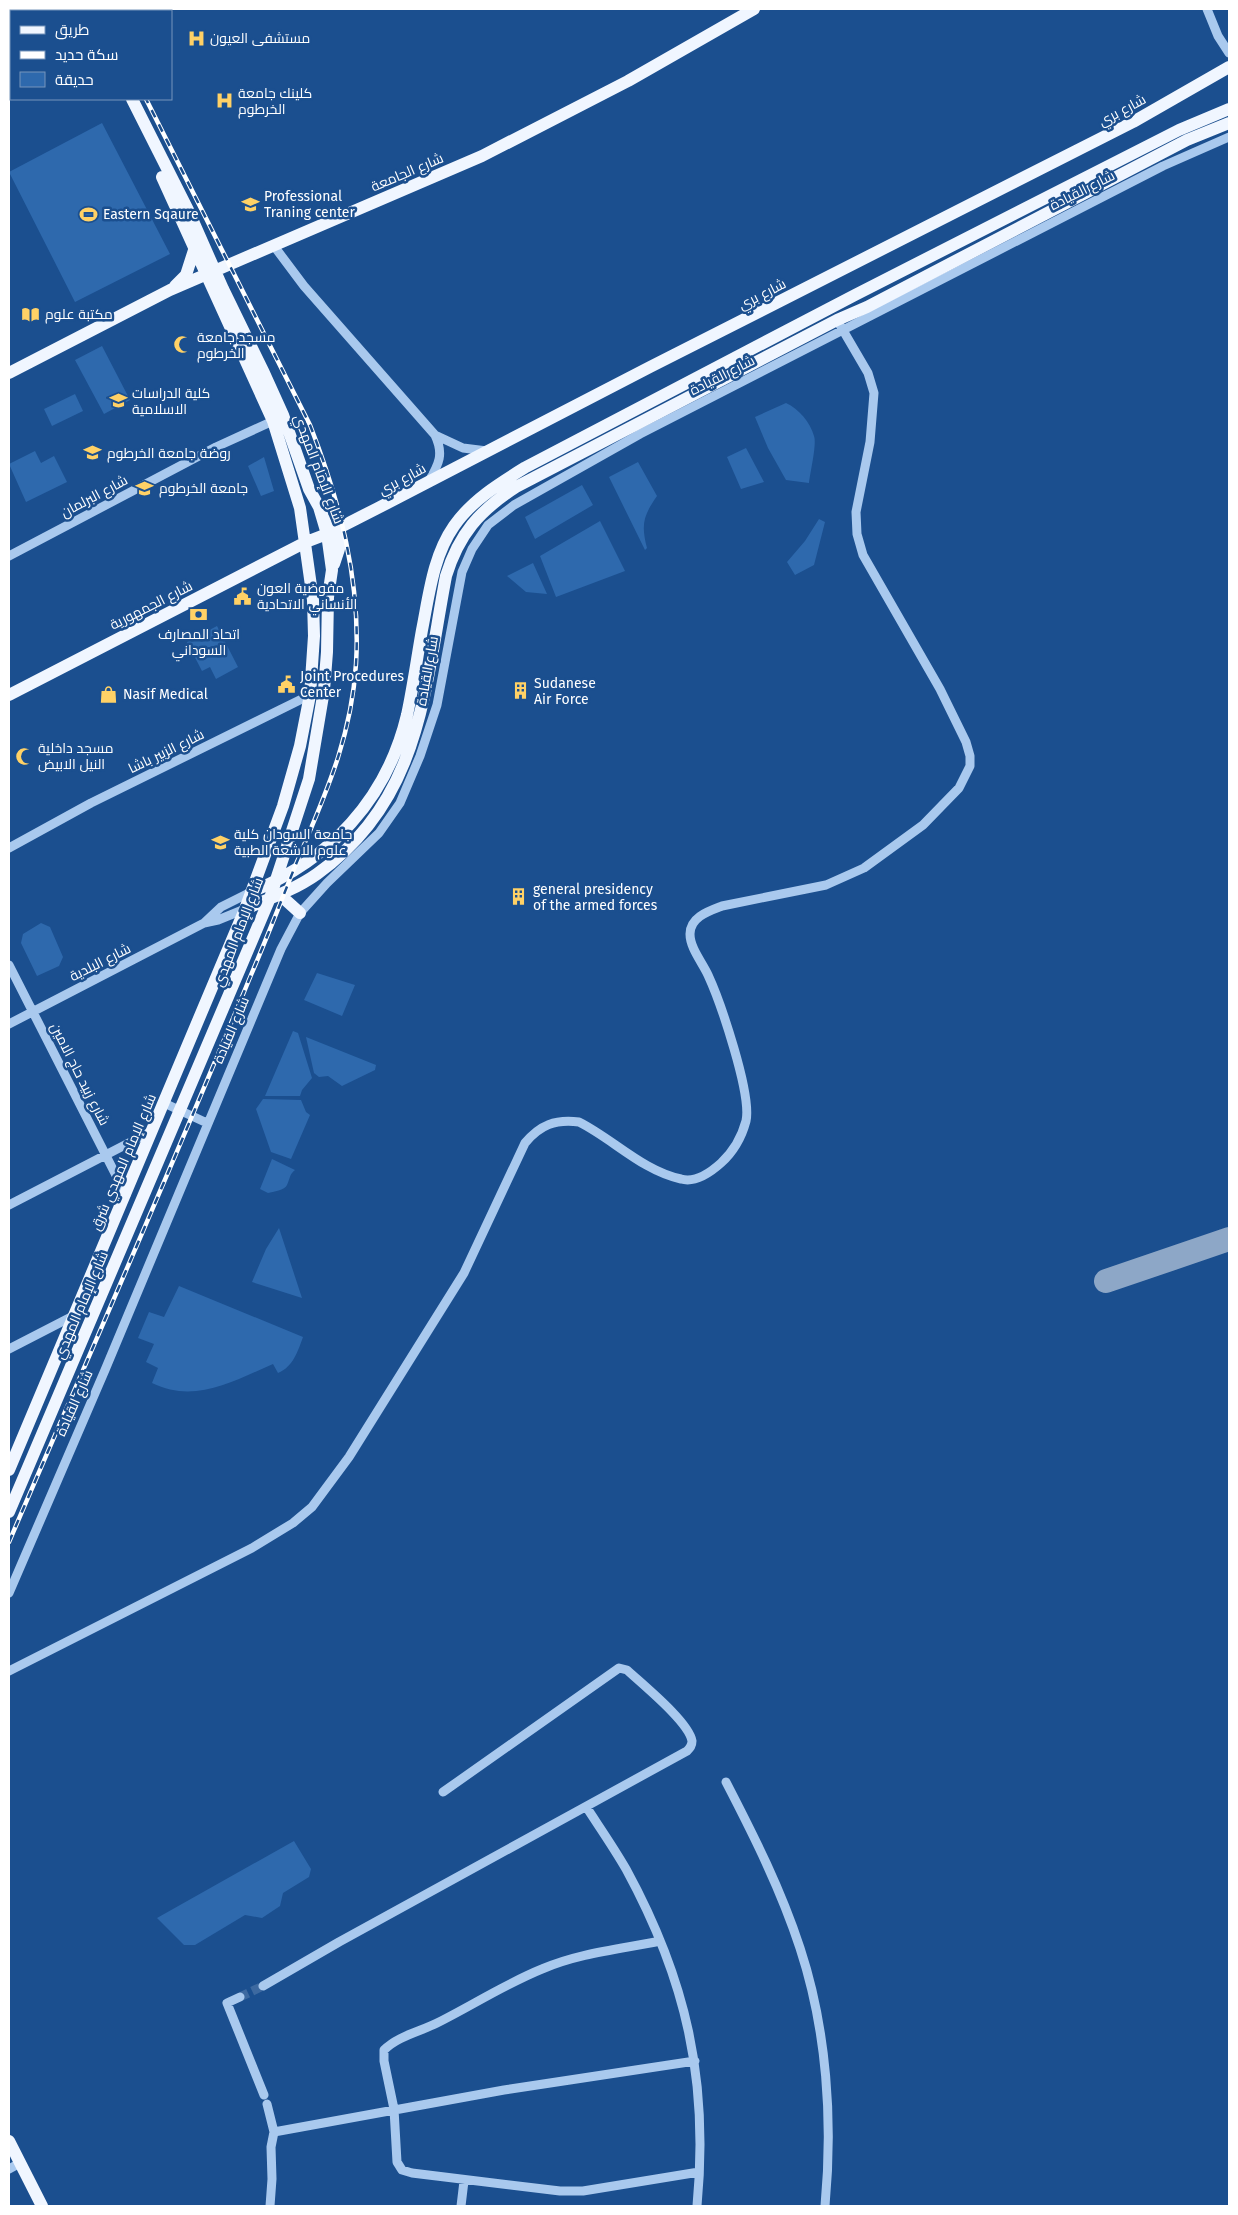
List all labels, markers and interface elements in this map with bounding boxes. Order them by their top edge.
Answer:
legend [10,10,172,100]
text: طريق [55,21,89,40]
hospital icon: مستشفى العيون [186,28,206,48]
place label: مستشفى العيون [210,30,310,47]
text: سكة حديد [55,46,118,64]
text: حديقة [55,71,94,89]
place label: كلينك جامعة الخرطوم [238,85,312,119]
hospital icon: كلينك جامعة الخرطوم [214,91,234,111]
street label: شارع بري [1096,91,1150,133]
street label: شارع الجامعة [368,150,446,195]
street label: شارع القيادة [1047,167,1118,214]
place label: Professional Traning center [264,188,355,221]
school or university icon: Professional Traning center [240,194,260,214]
sports icon: Eastern Sqaure [79,204,99,224]
place label: Eastern Sqaure [103,206,199,223]
street label: شارع بري [736,275,790,316]
library icon: مكتبة علوم [21,304,41,324]
place label: مكتبة علوم [45,306,113,324]
place label: مسجد جامعة الخرطوم [197,329,276,363]
mosque icon: مسجد جامعة الخرطوم [173,335,193,355]
street label: شارع القيادة [687,352,758,399]
place label: كلية الدراسات الاسلامية [132,385,210,418]
school or university icon: كلية الدراسات الاسلامية [108,391,128,411]
street label: شارع الإمام المهدي [287,412,347,527]
school or university icon: روضة جامعة الخرطوم [83,443,103,463]
place label: روضة جامعة الخرطوم [107,445,231,463]
street label: شارع بري [376,460,430,502]
street label: شارع البرلمان [58,472,131,521]
school or university icon: جامعة الخرطوم [135,478,155,498]
place label: جامعة الخرطوم [159,480,248,498]
street label: شارع الجمهورية [107,577,195,634]
place label: مفوضية العون الأنساني الاتحادية [257,580,357,616]
public building icon: مفوضية العون الأنساني الاتحادية [233,586,253,606]
bank icon: اتحاد المصارف السوداني [189,604,209,624]
place label: اتحاد المصارف السوداني [158,626,240,662]
street label: شارع القيادة [413,635,442,707]
place label: Joint Procedures Center [300,668,405,701]
public building icon: Joint Procedures Center [276,674,296,694]
place label: Sudanese Air Force [534,675,596,708]
building icon: Sudanese Air Force [510,681,530,701]
shop icon: Nasif Medical [99,684,119,704]
place label: Nasif Medical [123,686,208,703]
street label: شارع الزبير باشا [126,726,207,777]
place label: مسجد داخلية النيل الابيض [38,740,113,773]
mosque icon: مسجد داخلية النيل الابيض [14,746,34,766]
place label: جامعة السودان كلية علوم الاشعة الطبية [234,826,352,860]
school or university icon: جامعة السودان كلية علوم الاشعة الطبية [210,832,230,852]
street label: شارع الإمام المهدي [210,875,270,990]
place label: general presidency of the armed forces [533,881,658,914]
building icon: general presidency of the armed forces [509,887,529,907]
street label: شارع البلدية [67,940,134,985]
street label: شارع القيادة [210,994,253,1066]
street label: شارع زبيد حاج الامين [46,1020,113,1128]
street label: شارع الإمام المهدي شرق [87,1091,163,1234]
street label: شارع الإمام المهدي [51,1249,115,1363]
street label: شارع القيادة [52,1368,97,1439]

